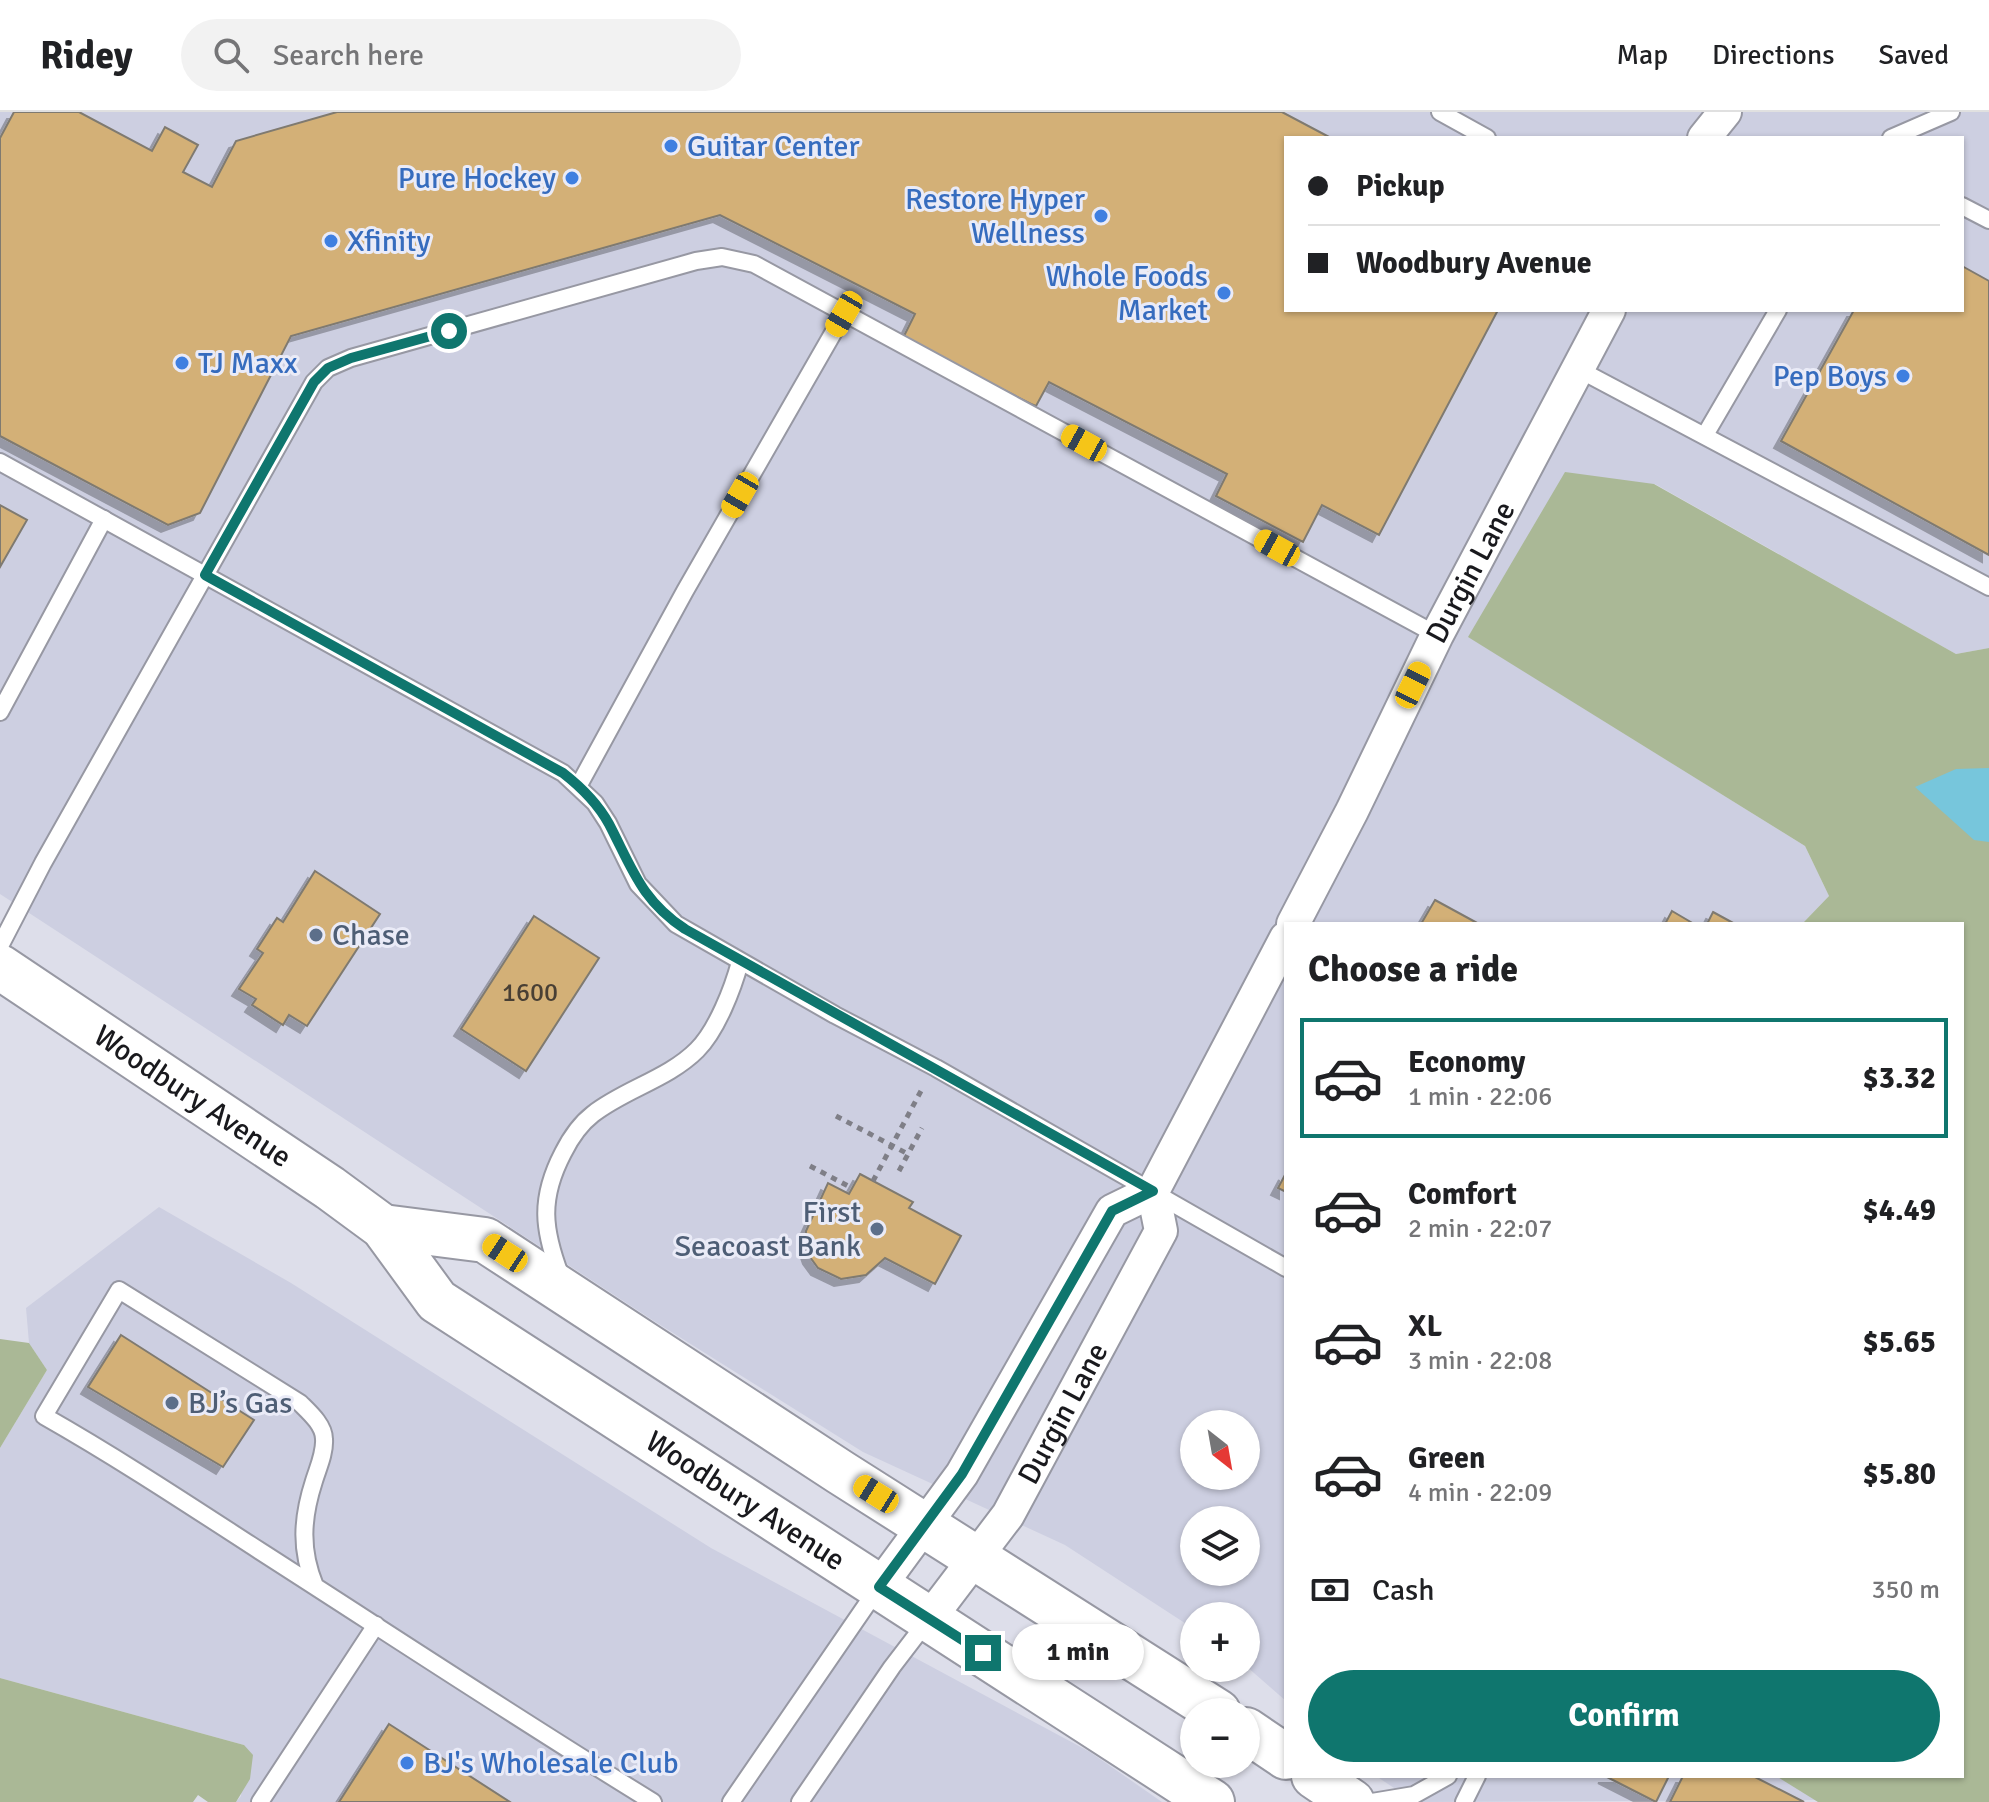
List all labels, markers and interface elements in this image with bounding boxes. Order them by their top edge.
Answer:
search box [181,19,741,91]
text: Ridey [40,32,133,79]
icon: search [209,33,253,77]
text: Search here [273,37,424,74]
text: Map [1616,38,1668,72]
text: Directions [1712,38,1834,72]
text: Saved [1878,38,1949,72]
place label: Guitar Center [687,128,859,165]
marker: Guitar Center [662,137,680,155]
place label: Pure Hockey [398,160,556,197]
text: Pickup [1356,168,1445,205]
marker: Pure Hockey [563,169,581,187]
place label: Restore Hyper Wellness [905,181,1085,252]
marker: Restore Hyper Wellness [1092,207,1110,225]
place label: Xfinity [347,223,431,260]
marker: Xfinity [322,232,340,250]
text: Woodbury Avenue [1356,245,1592,282]
place label: Whole Foods Market [1045,258,1208,329]
marker: Whole Foods Market [1215,284,1233,302]
car [822,287,866,341]
route start [431,313,467,349]
place label: TJ Maxx [198,345,298,382]
marker: TJ Maxx [173,354,191,372]
place label: Pep Boys [1773,358,1887,395]
marker: Pep Boys [1894,367,1912,385]
car [1057,421,1111,465]
car [718,468,762,522]
street label: Durgin Lane [1418,495,1523,650]
car [1250,526,1304,570]
car [1392,658,1434,712]
place label: Chase [332,917,410,954]
marker: Chase [307,926,325,944]
text: Choose a ride [1308,947,1518,992]
house number: 1600 [502,977,558,1009]
street label: Woodbury Avenue [87,1017,299,1175]
icon: car [1312,1042,1384,1114]
text: Economy [1408,1044,1525,1081]
text: $3.32 [1863,1060,1936,1097]
text: 1 min · 22:06 [1408,1081,1552,1113]
icon: car [1312,1174,1384,1246]
text: Comfort [1408,1176,1517,1213]
text: $4.49 [1863,1192,1936,1229]
place label: First Seacoast Bank [674,1194,861,1265]
text: 2 min · 22:07 [1408,1213,1552,1245]
marker: First Seacoast Bank [868,1220,886,1238]
car [478,1230,532,1276]
icon: car [1312,1306,1384,1378]
text: XL [1408,1308,1442,1345]
text: $5.65 [1863,1324,1936,1361]
street label: Durgin Lane [1010,1336,1116,1491]
text: 3 min · 22:08 [1408,1345,1552,1377]
place label: BJ’s Gas [188,1385,292,1422]
marker: BJ’s Gas [163,1394,181,1412]
north arrow [1180,1410,1260,1490]
map controls [1180,1410,1260,1778]
street label: Woodbury Avenue [639,1422,852,1578]
icon: car [1312,1438,1384,1510]
text: Green [1408,1440,1485,1477]
text: $5.80 [1863,1456,1936,1493]
car [849,1471,903,1517]
text: 4 min · 22:09 [1408,1477,1552,1509]
button: layers [1180,1506,1260,1586]
icon: cash [1308,1568,1352,1612]
text: Cash [1372,1572,1435,1609]
text: 350 m [1871,1574,1940,1606]
button: + [1180,1602,1260,1682]
callout: 1 min [1011,1625,1143,1681]
route end [965,1635,1001,1671]
text: 1 min [1047,1636,1109,1668]
button: Confirm [1308,1670,1940,1762]
button: − [1180,1698,1260,1778]
place label: BJ's Wholesale Club [423,1745,679,1782]
marker: BJ's Wholesale Club [398,1754,416,1772]

